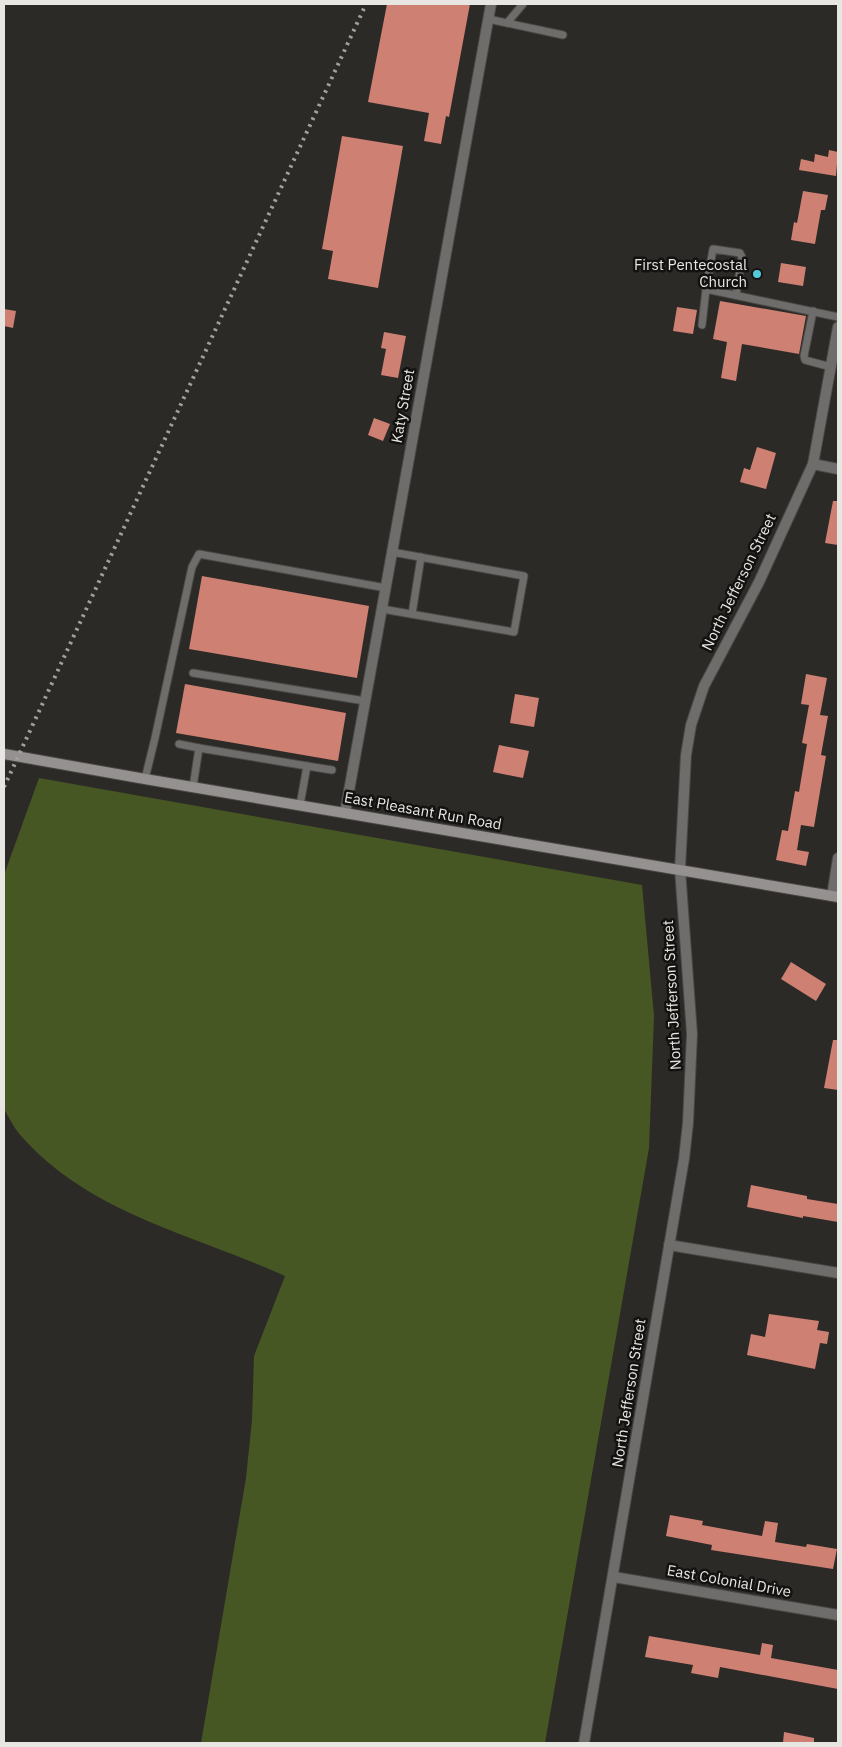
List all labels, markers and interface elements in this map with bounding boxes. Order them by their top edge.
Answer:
place label: First Pentecostal Church [634,255,747,291]
marker: First Pentecostal Church [751,268,763,280]
street label: Katy Street [387,367,418,444]
street label: North Jefferson Street [697,510,780,653]
street label: East Pleasant Run Road [343,787,503,834]
street label: North Jefferson Street [658,920,685,1070]
street label: North Jefferson Street [607,1317,650,1469]
street label: East Colonial Drive [666,1560,793,1601]

